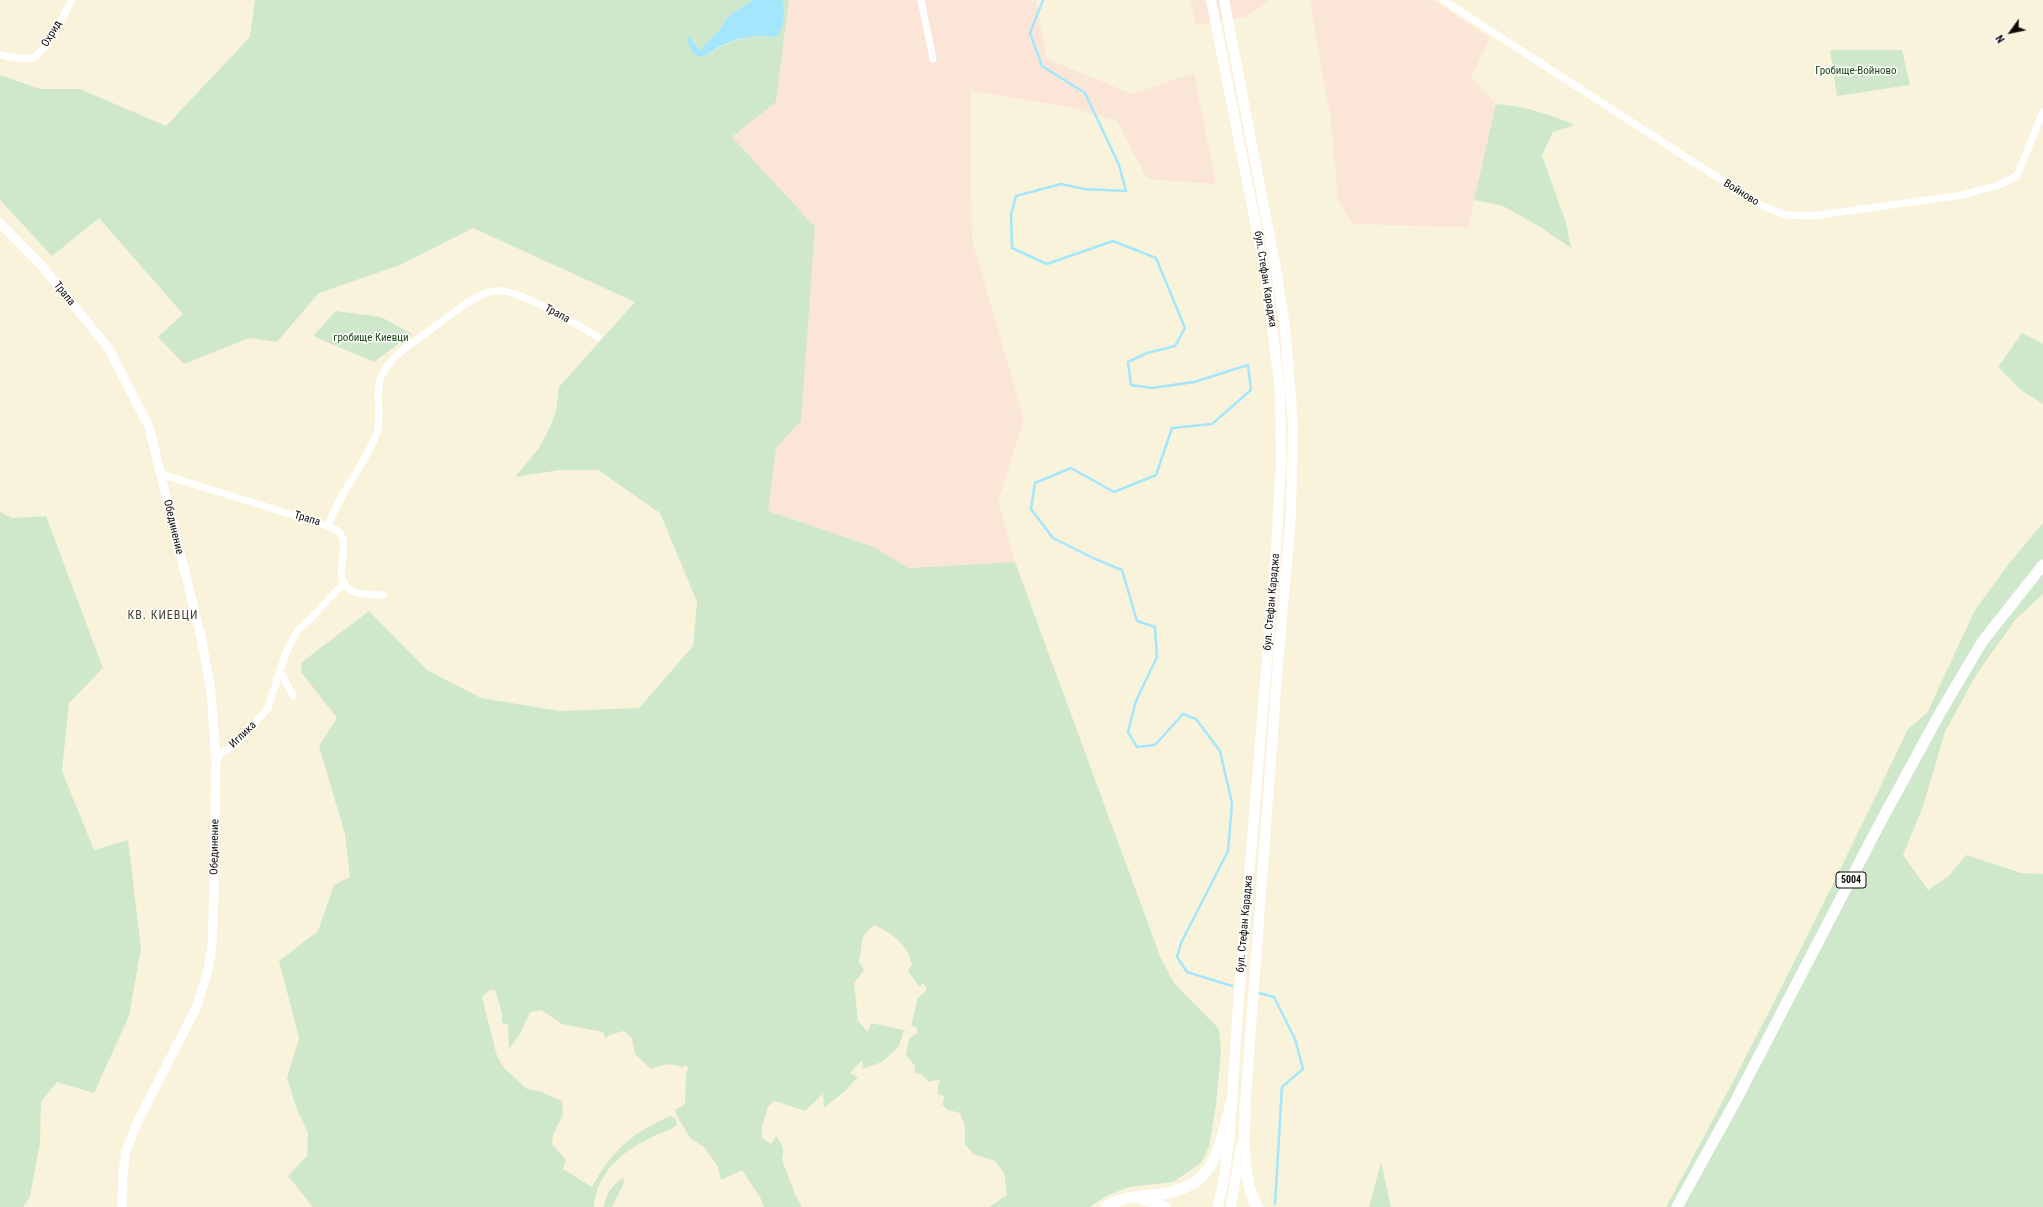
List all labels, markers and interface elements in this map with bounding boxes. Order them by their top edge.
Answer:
north arrow [1991,12,2031,52]
street label: Охрид [39,18,65,50]
text: N [1993,32,2008,45]
park label: Гробище-Войново [1815,64,1897,78]
street label: Войново [1721,177,1761,209]
street label: бул. Стефан Караджа [1251,230,1279,328]
street label: Трапа [50,279,78,309]
street label: Трапа [542,302,572,326]
park label: гробище Киевци [333,331,409,345]
street label: Обединение [160,498,186,556]
street label: Трапа [292,509,322,529]
street label: бул. Стефан Караджа [1261,553,1283,651]
district label: КВ. КИЕВЦИ [128,609,198,623]
street label: Иглика [227,719,259,751]
street label: Обединение [208,819,222,875]
road number: 5004 [1836,872,1866,888]
street label: бул. Стефан Караджа [1234,875,1256,973]

